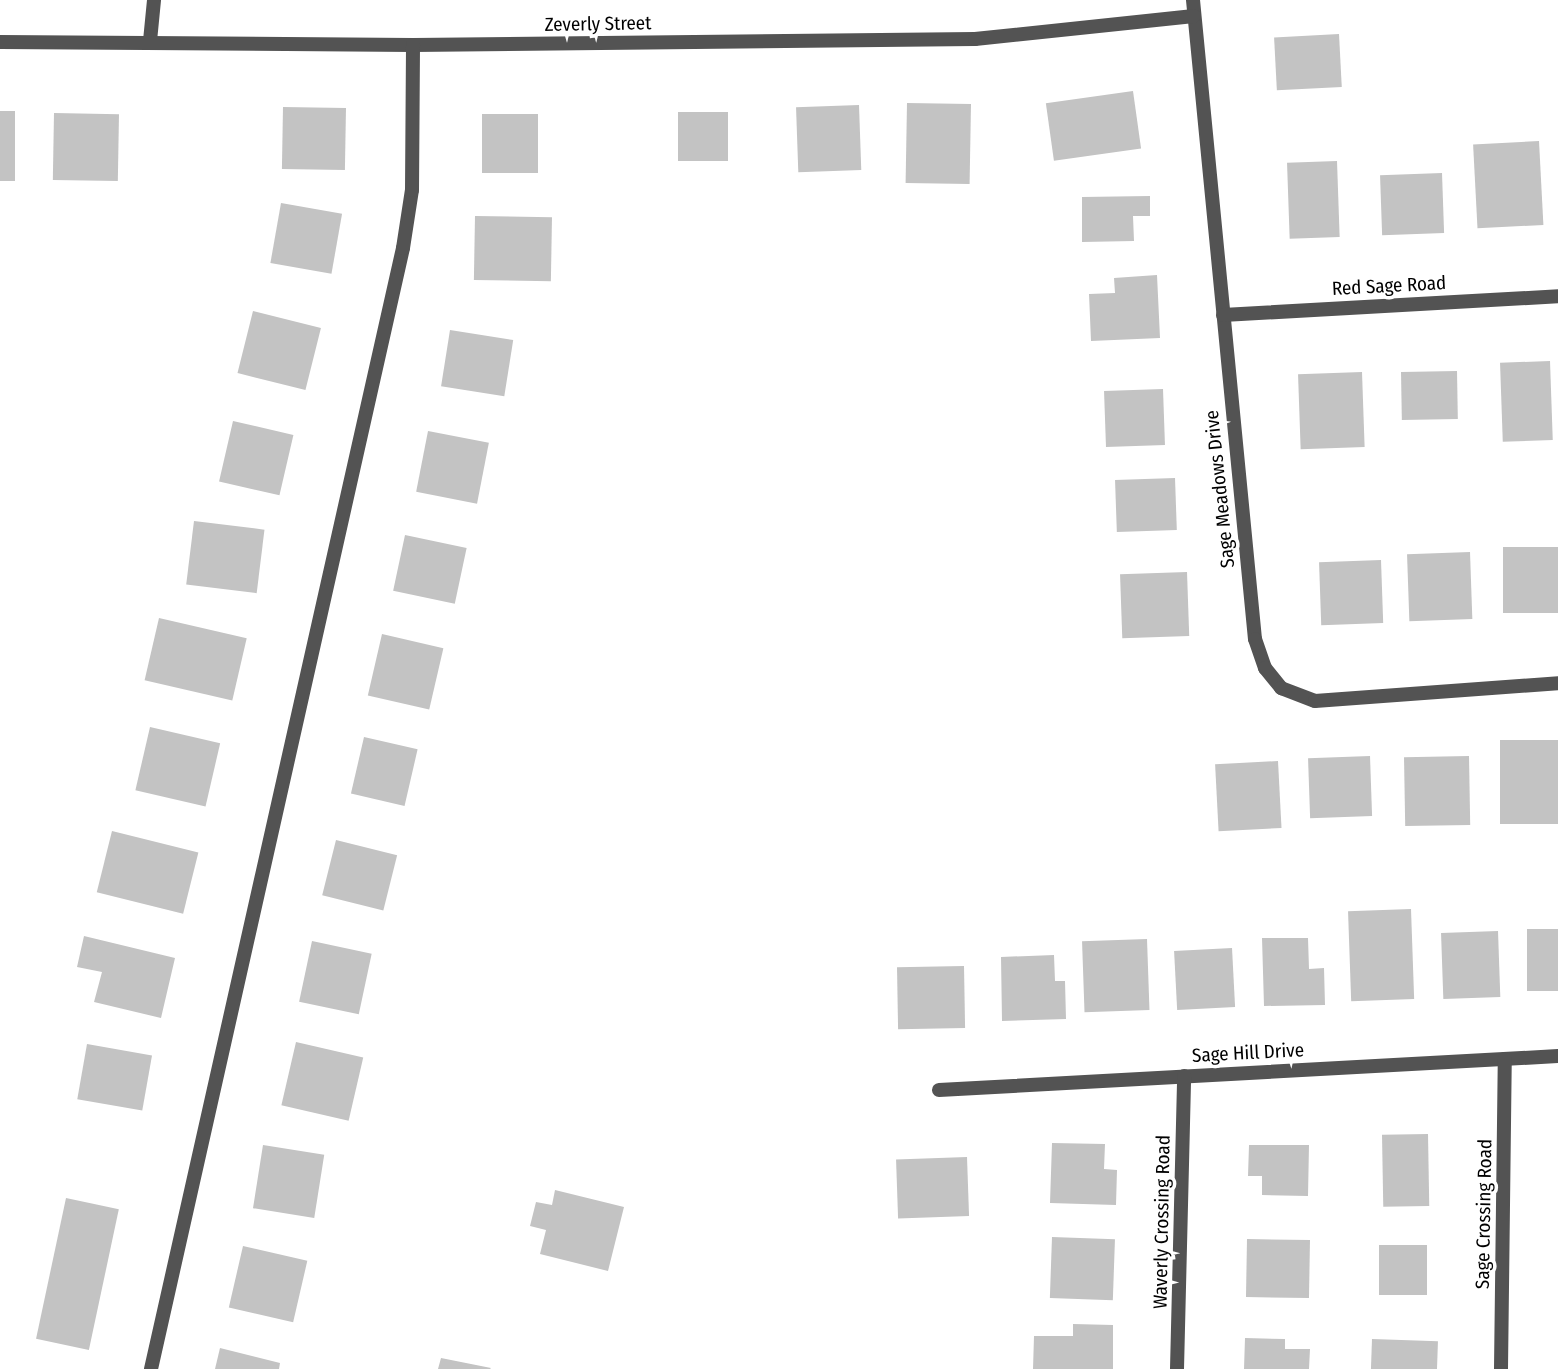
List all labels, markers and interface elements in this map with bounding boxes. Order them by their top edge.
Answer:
street label: Zeverly Street [544,12,652,36]
street label: Red Sage Road [1331,272,1447,300]
street label: Sage Meadows Drive [1200,409,1240,569]
street label: Sage Hill Drive [1191,1039,1305,1067]
street label: Waverly Crossing Road [1149,1135,1175,1309]
street label: Sage Crossing Road [1471,1139,1497,1289]

